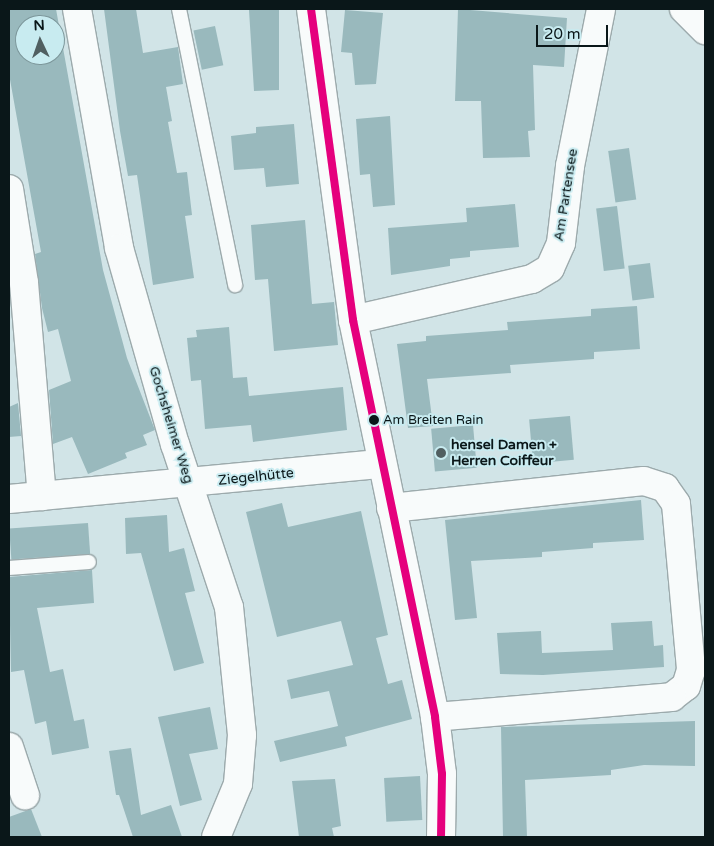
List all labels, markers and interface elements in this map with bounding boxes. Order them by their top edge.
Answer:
north arrow [15,15,65,65]
scale bar [539,15,612,47]
text: N [33,17,45,34]
text: 20 m [544,25,581,43]
street label: Am Partensee [550,148,582,242]
street label: Gochsheimer Weg [145,364,197,486]
place label: Am Breiten Rain [383,412,483,428]
marker: Am Breiten Rain [369,415,379,425]
place label: hensel Damen + Herren Coiffeur [451,437,557,470]
marker: hensel Damen + Herren Coiffeur [435,447,447,459]
street label: Ziegelhütte [217,465,295,489]

